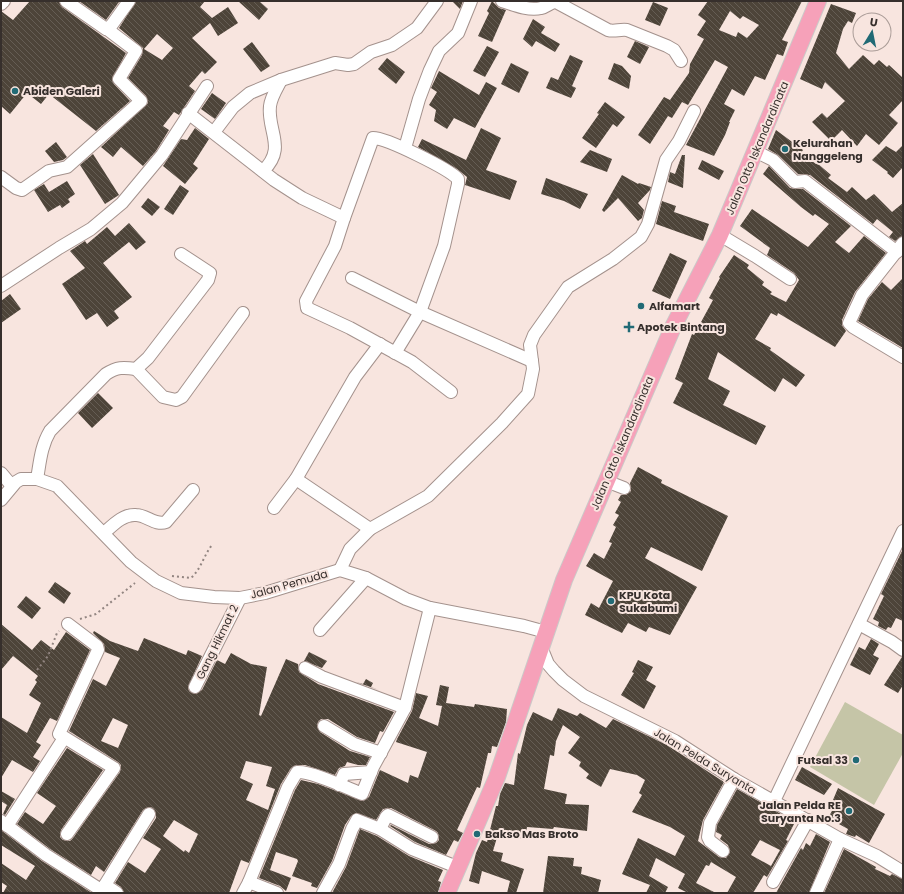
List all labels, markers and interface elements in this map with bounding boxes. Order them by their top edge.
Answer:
north arrow [852,12,892,52]
text: U [869,14,879,31]
street label: Jalan Otto Iskandardinata [722,79,792,217]
place label: Abiden Galeri [23,83,100,99]
marker: Abiden Galeri [10,86,20,96]
place label: Kelurahan Nanggeleng [793,135,863,164]
marker: Kelurahan Nanggeleng [780,144,790,154]
place label: Alfamart [649,298,701,314]
marker: Alfamart [636,301,646,311]
place label: Apotek Bintang [637,319,725,335]
marker: Apotek Bintang [624,322,634,332]
street label: Jalan Otto Iskandardinata [587,374,657,512]
street label: Jalan Pemuda [248,565,330,603]
place label: KPU Kota Sukabumi [619,587,677,616]
marker: KPU Kota Sukabumi [606,596,616,606]
street label: Gang Hikmat 2 [192,602,242,682]
street label: Jalan Pelda Suryanta [651,724,759,798]
place label: Futsal 33 [798,752,848,768]
marker: Futsal 33 [851,755,861,765]
place label: Jalan Pelda RE Suryanta No.3 [759,797,841,826]
marker: Jalan Pelda RE Suryanta No.3 [844,806,854,816]
place label: Bakso Mas Broto [485,826,578,842]
marker: Bakso Mas Broto [472,829,482,839]

